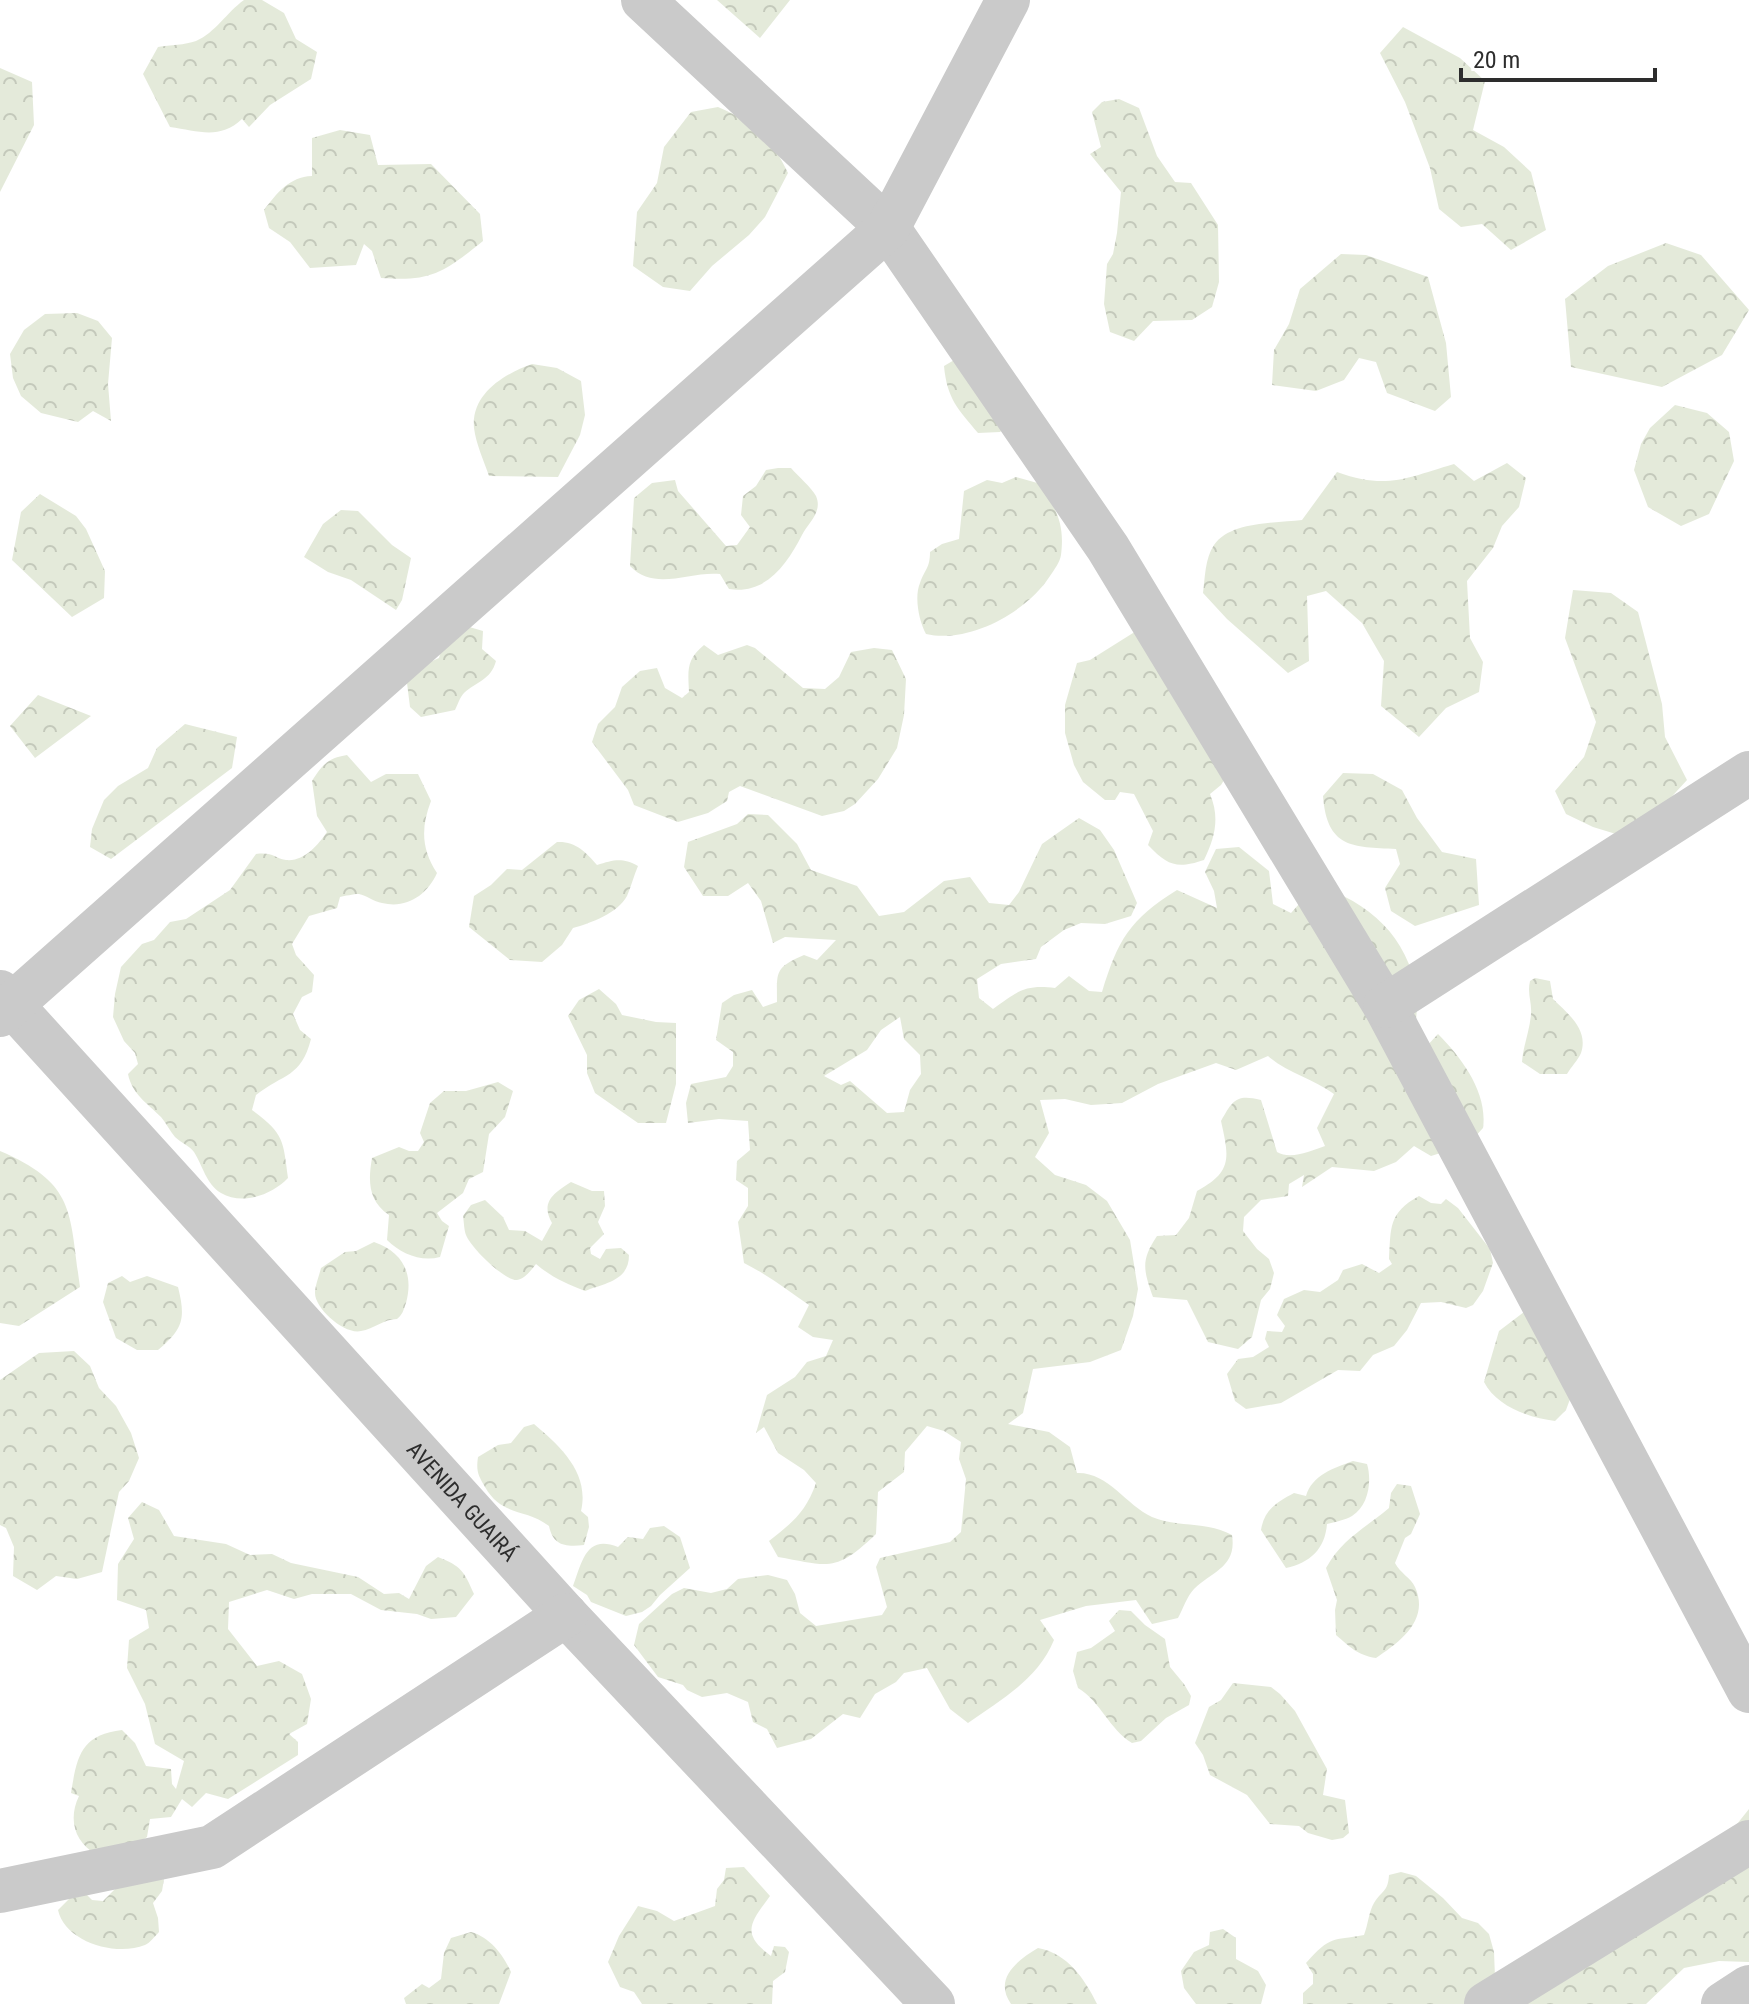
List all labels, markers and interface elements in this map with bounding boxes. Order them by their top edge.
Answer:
scale bar [1461,32,1655,82]
text: 20 m [1473,46,1520,74]
street label: AVENIDA GUAIRÁ [402,1437,523,1566]

